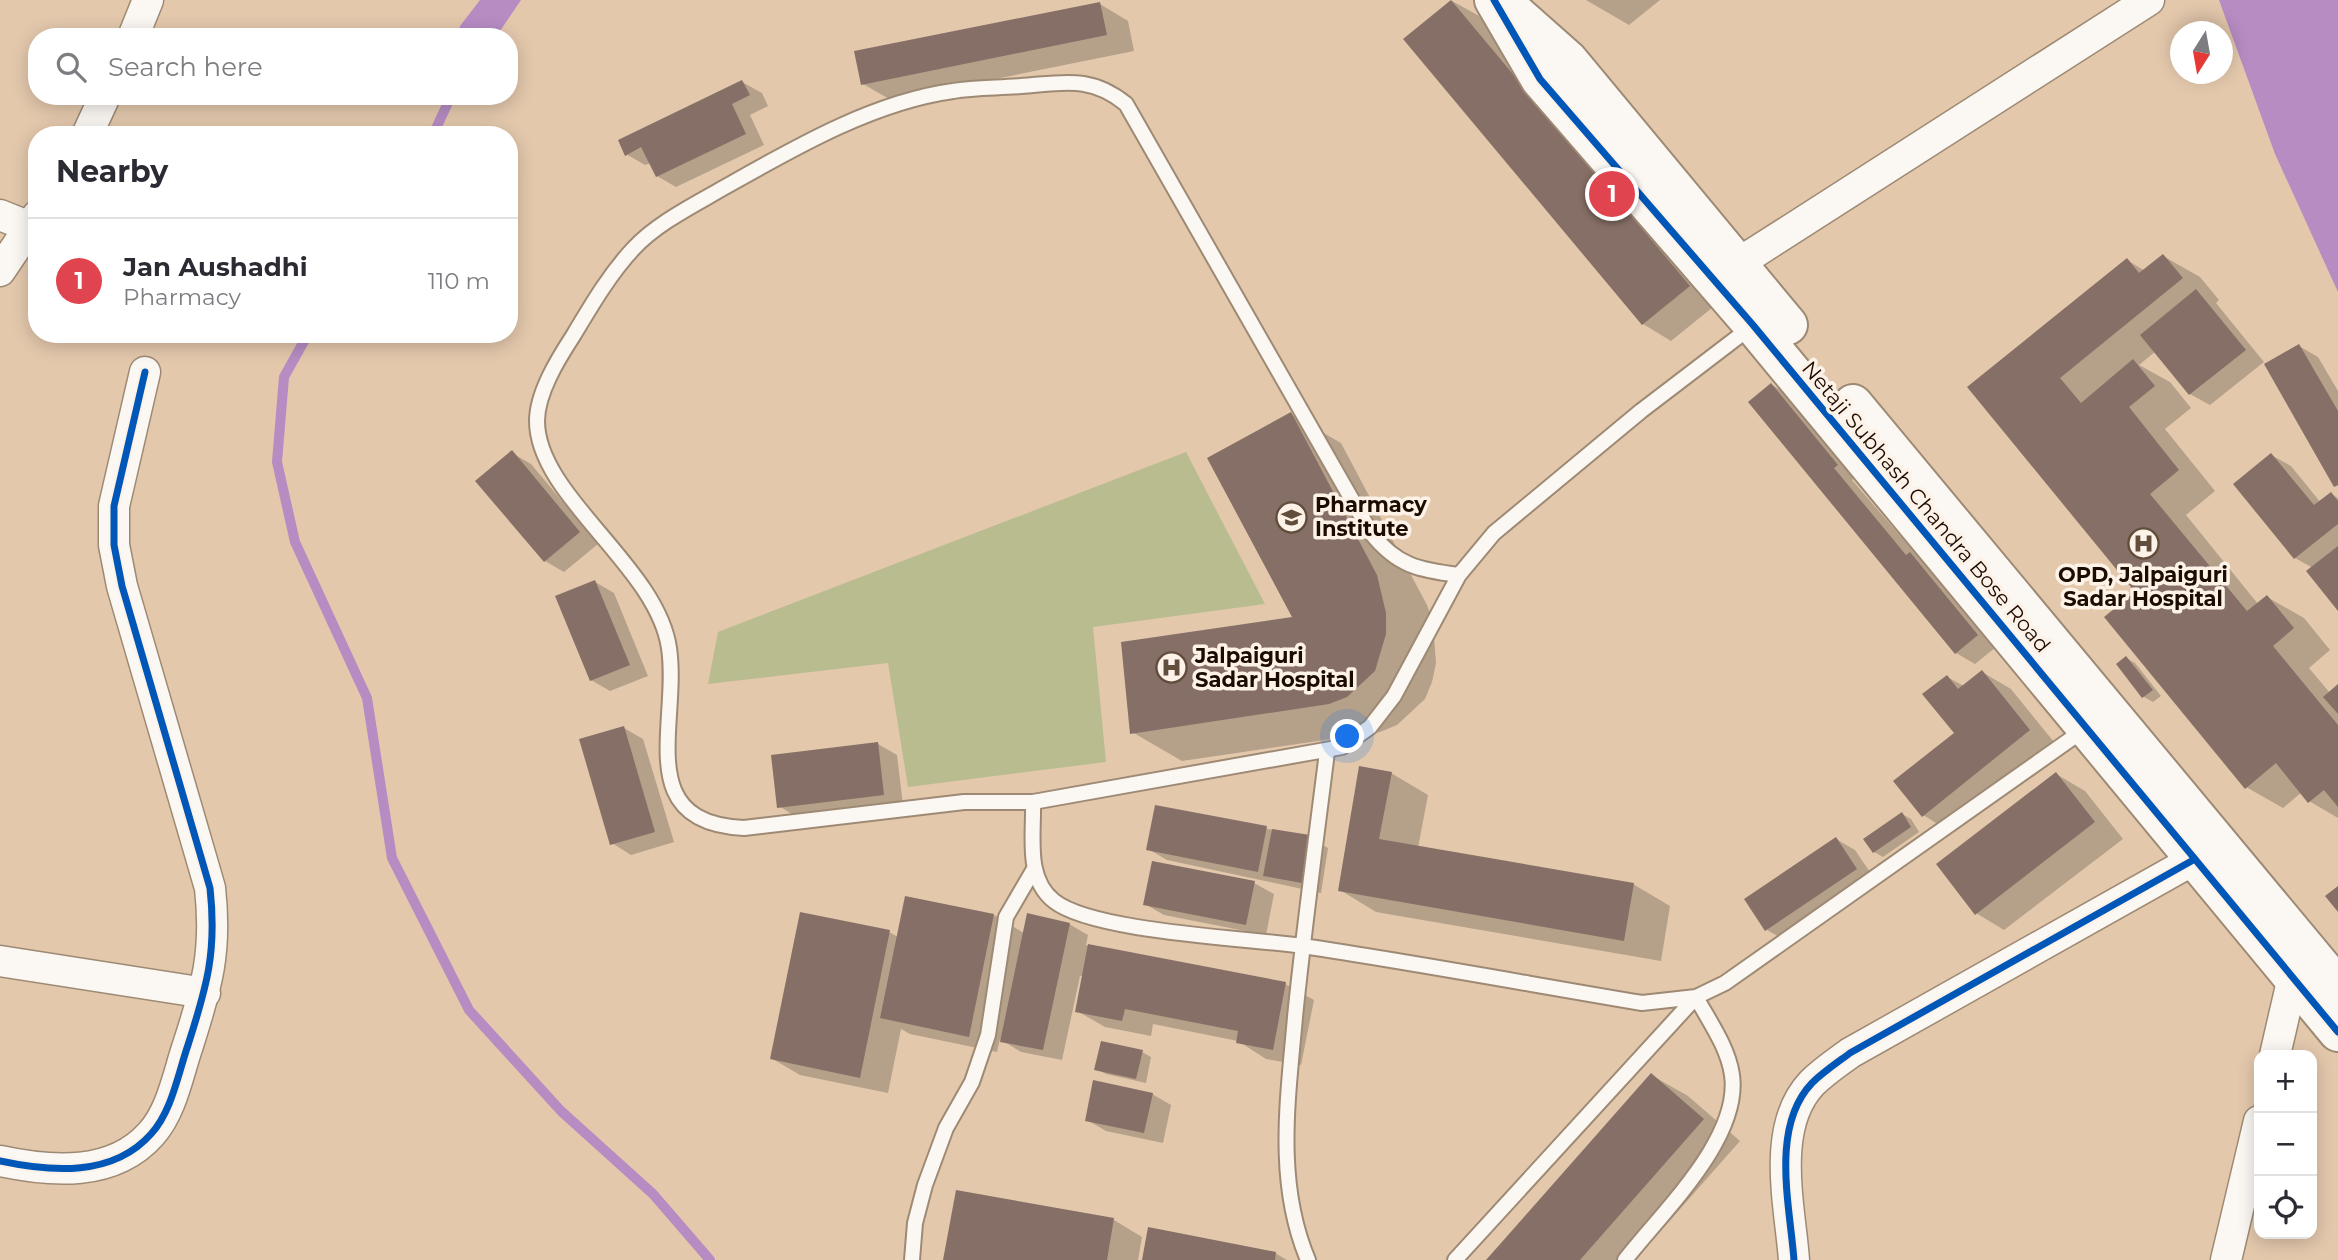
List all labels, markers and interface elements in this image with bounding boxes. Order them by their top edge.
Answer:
north arrow [2170,21,2233,84]
search box [28,28,518,105]
icon: search [52,48,90,86]
text: Search here [108,51,263,83]
text: Nearby [56,153,168,190]
pin: 1 [1589,168,1635,220]
text: Jan Aushadhi [123,251,308,283]
text: 1 [74,267,84,295]
text: 110 m [428,267,490,295]
text: Pharmacy [123,283,241,311]
street label: Netaji Subhash Chandra Bose Road [1797,356,2056,657]
place label: Pharmacy Institute [1315,492,1427,541]
school or university icon: Pharmacy Institute [1275,500,1309,534]
hospital icon: OPD, Jalpaiguri Sadar Hospital [2126,526,2160,560]
place label: OPD, Jalpaiguri Sadar Hospital [2058,562,2228,611]
place label: Jalpaiguri Sadar Hospital [1194,643,1355,692]
hospital icon: Jalpaiguri Sadar Hospital [1155,651,1189,685]
your location [1330,719,1364,753]
map controls [2254,1050,2317,1239]
button: + [2254,1050,2317,1113]
button: − [2254,1113,2317,1176]
button: locate [2254,1176,2317,1239]

